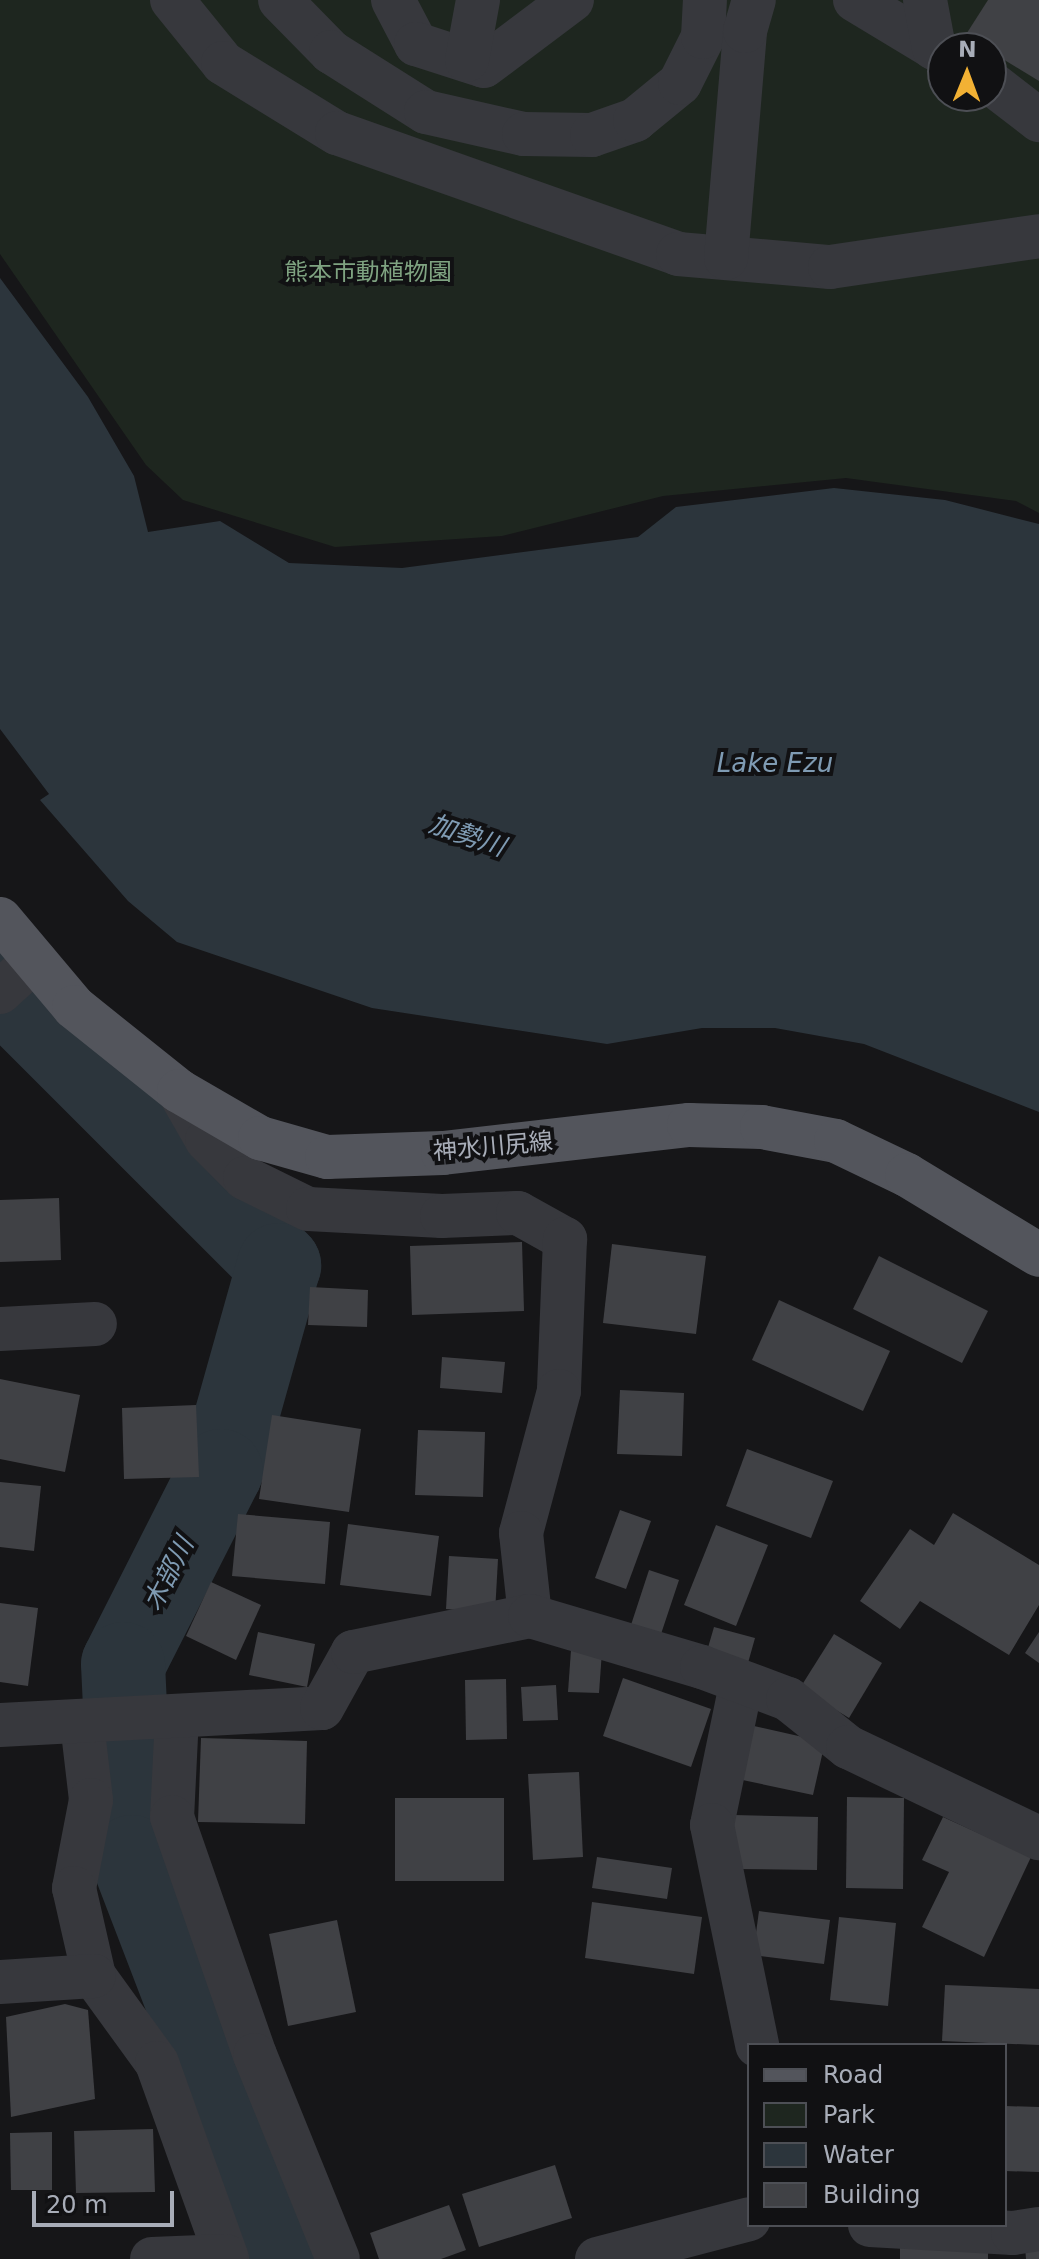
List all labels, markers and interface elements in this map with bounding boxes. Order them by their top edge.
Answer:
north arrow [927,32,1007,112]
text: N [958,37,977,62]
park label: 熊本市動植物園 [284,259,452,287]
water label: Lake Ezu [717,748,833,780]
water label: 加勢川 [425,809,509,863]
street label: 神水川尻線 [432,1127,554,1167]
water label: 木部川 [137,1532,201,1616]
legend [747,2043,1007,2227]
text: Road [823,2061,883,2089]
text: Park [823,2101,875,2129]
text: Water [823,2141,894,2169]
scale bar [36,2175,178,2225]
text: Building [823,2181,920,2209]
text: 20 m [46,2191,108,2219]

